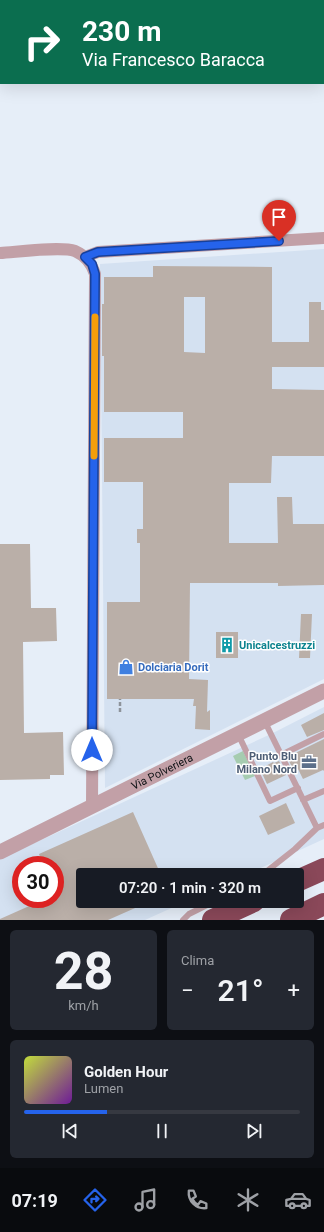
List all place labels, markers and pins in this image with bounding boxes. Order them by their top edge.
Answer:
pin [262,200,296,241]
building icon: Unicalcestruzzi [218,636,236,654]
place label: Unicalcestruzzi [239,639,315,652]
shop icon: Dolciaria Dorit [117,658,135,676]
place label: Dolciaria Dorit [138,661,209,674]
place label: Punto Blu Milano Nord [236,750,297,776]
office icon: Punto Blu Milano Nord [300,753,318,771]

